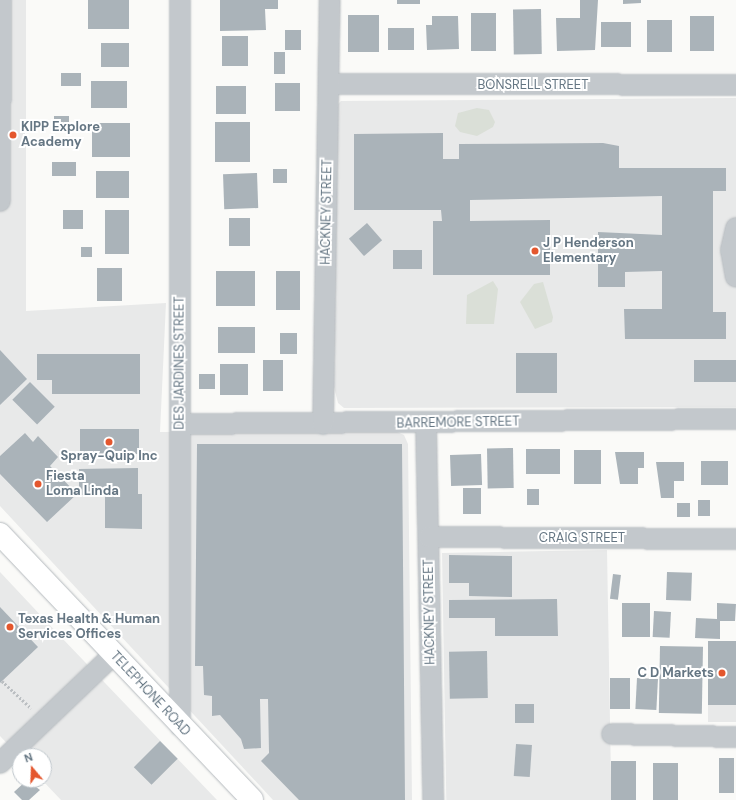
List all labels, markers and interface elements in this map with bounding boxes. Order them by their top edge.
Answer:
street label: BONSRELL STREET [478,77,588,93]
place label: KIPP Explore Academy [21,120,100,151]
marker: KIPP Explore Academy [8,130,18,140]
street label: HACKNEY STREET [318,159,336,265]
place label: J P Henderson Elementary [543,236,634,267]
marker: J P Henderson Elementary [530,246,540,256]
street label: DES JARDINES STREET [172,296,188,430]
street label: BARREMORE STREET [396,414,520,432]
marker: Spray-Quip Inc [104,437,114,447]
place label: Spray-Quip Inc [60,448,158,464]
place label: Fiesta Loma Linda [46,469,119,500]
marker: Fiesta Loma Linda [33,479,43,489]
street label: CRAIG STREET [539,530,625,546]
street label: HACKNEY STREET [421,559,439,665]
place label: Texas Health & Human Services Offices [18,612,160,643]
marker: Texas Health & Human Services Offices [5,622,15,632]
street label: TELEPHONE ROAD [107,649,193,739]
place label: C D Markets [637,665,714,681]
marker: C D Markets [717,668,727,678]
north arrow [12,748,52,788]
text: N [22,750,34,766]

